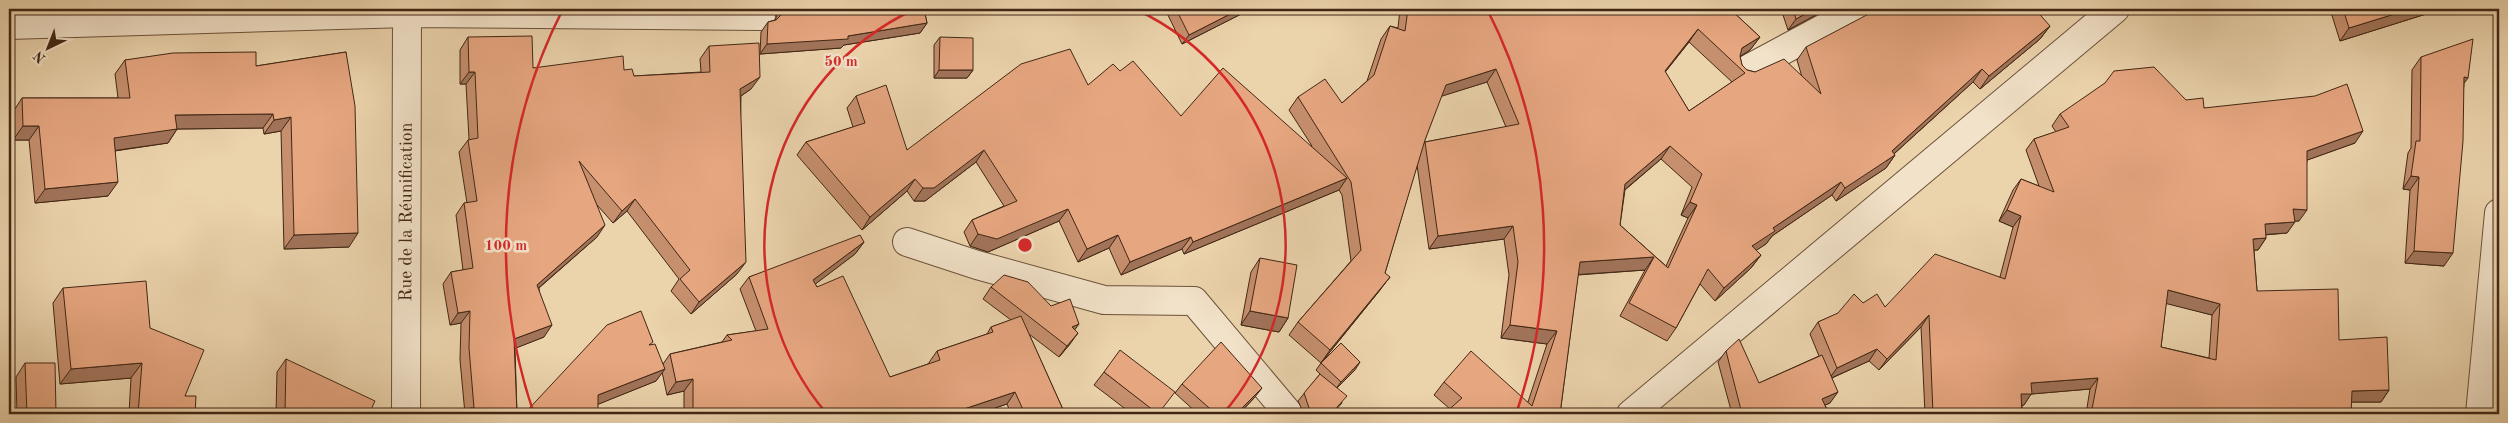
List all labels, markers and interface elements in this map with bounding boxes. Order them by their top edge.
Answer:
north arrow [22,22,72,72]
text: N [31,48,49,66]
text: 50 m [824,55,858,70]
street label: Rue de la Réunification [397,122,416,302]
centre of rings [1016,236,1034,254]
text: 100 m [485,239,527,254]

